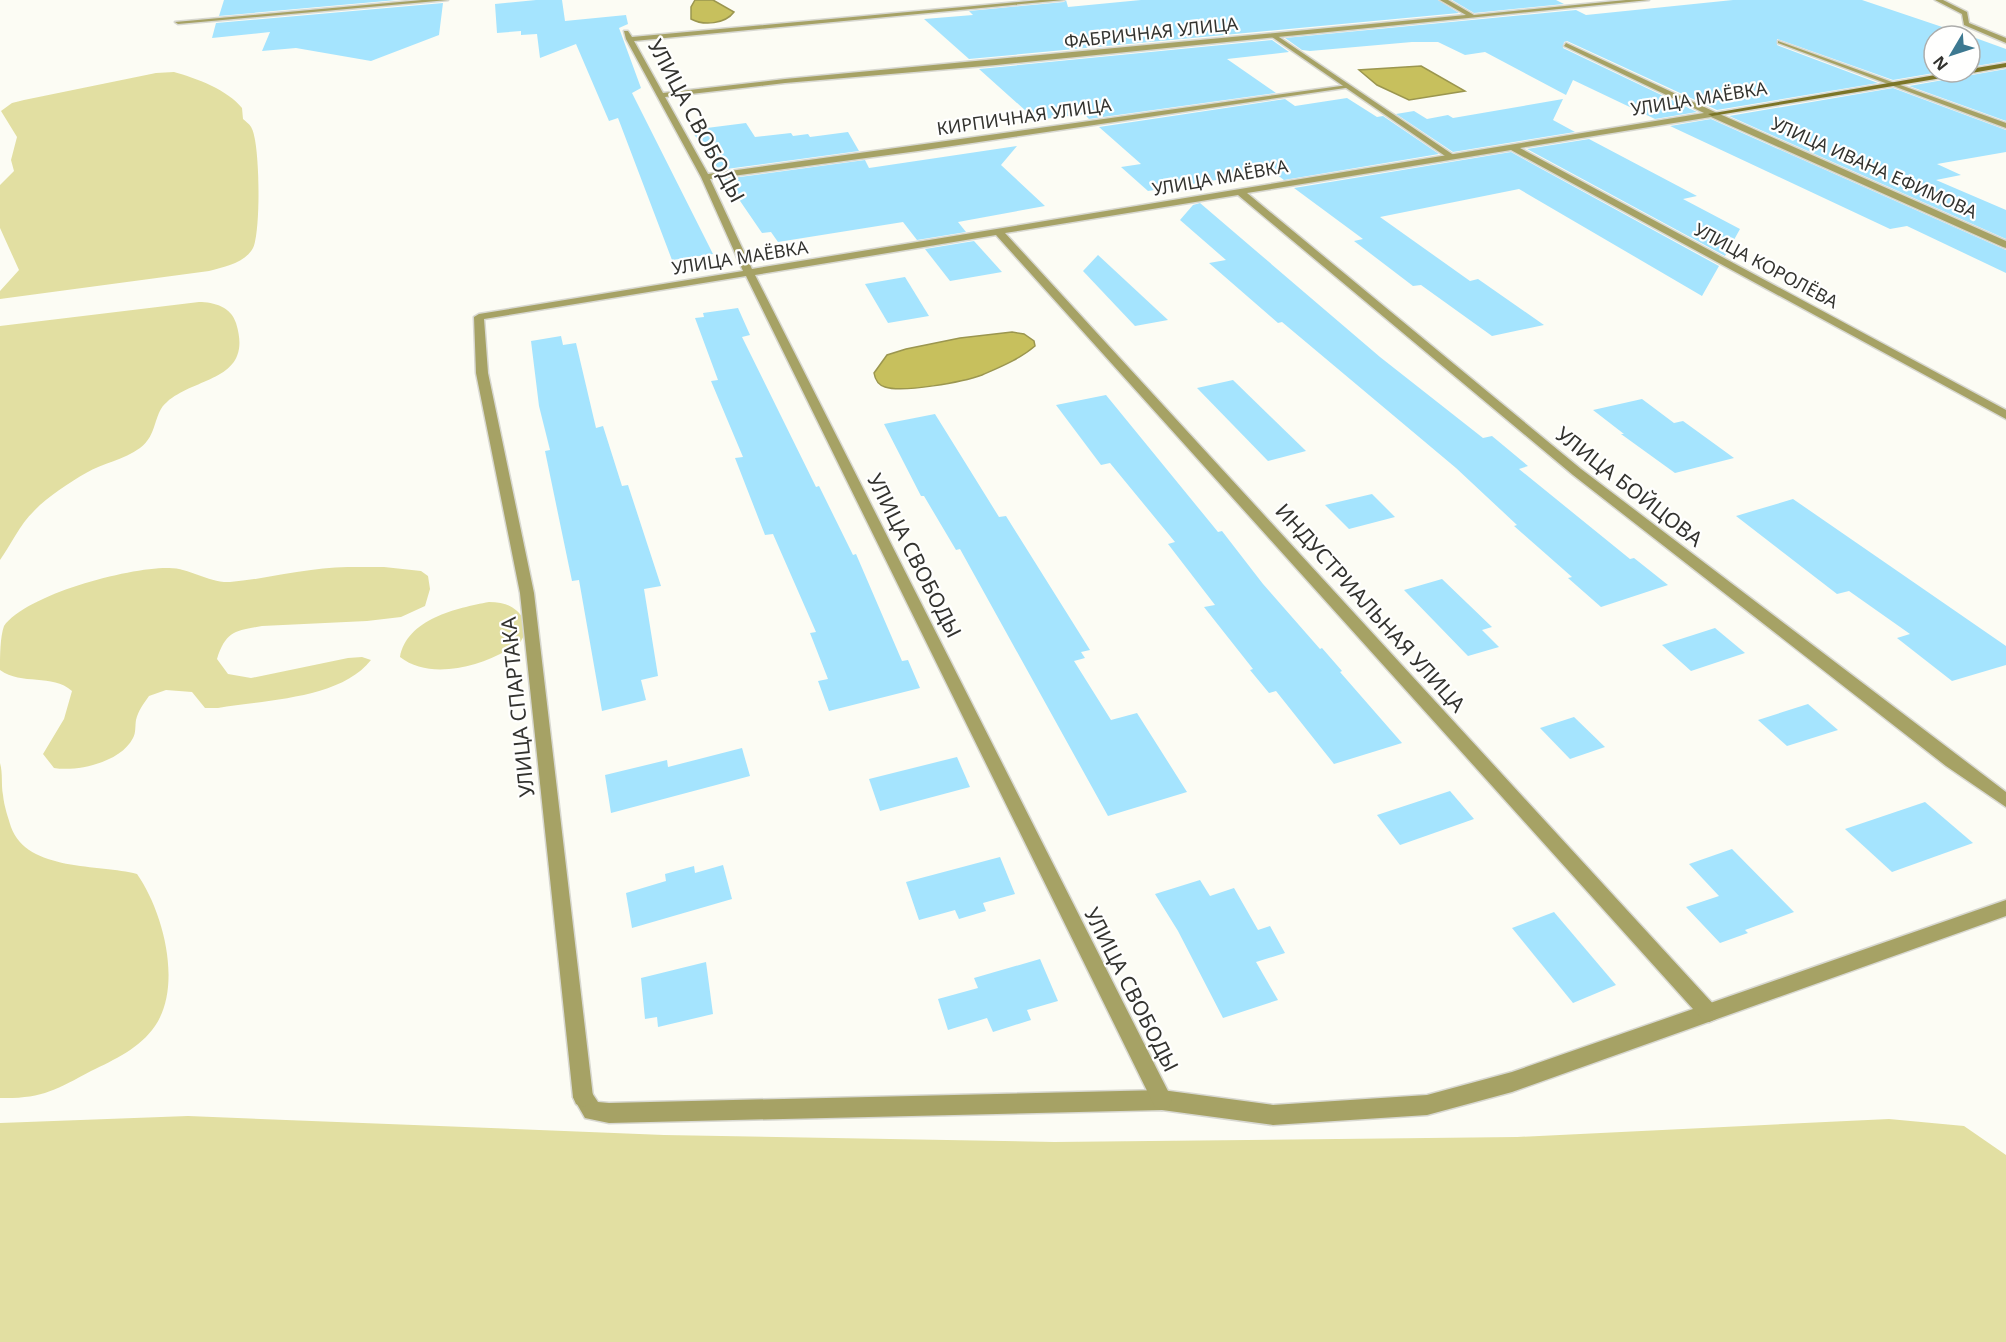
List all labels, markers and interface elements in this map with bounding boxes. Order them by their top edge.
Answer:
street label: ФАБРИЧНАЯ УЛИЦА [1063,11,1240,53]
north arrow [1922,24,1982,84]
street label: УЛИЦА СВОБОДЫ [642,34,752,207]
text: N [1928,51,1953,75]
street label: УЛИЦА МАЁВКА [1629,75,1769,121]
street label: КИРПИЧНАЯ УЛИЦА [935,92,1113,140]
street label: УЛИЦА ИВАНА ЕФИМОВА [1768,111,1982,224]
street label: УЛИЦА МАЁВКА [1150,153,1290,201]
street label: УЛИЦА КОРОЛЁВА [1690,217,1843,313]
street label: УЛИЦА МАЁВКА [670,234,810,280]
street label: УЛИЦА БОЙЦОВА [1550,420,1709,553]
street label: УЛИЦА СВОБОДЫ [861,469,968,642]
street label: ИНДУСТРИАЛЬНАЯ УЛИЦА [1269,497,1472,718]
street label: УЛИЦА СПАРТАКА [494,615,540,799]
street label: УЛИЦА СВОБОДЫ [1078,903,1185,1076]

